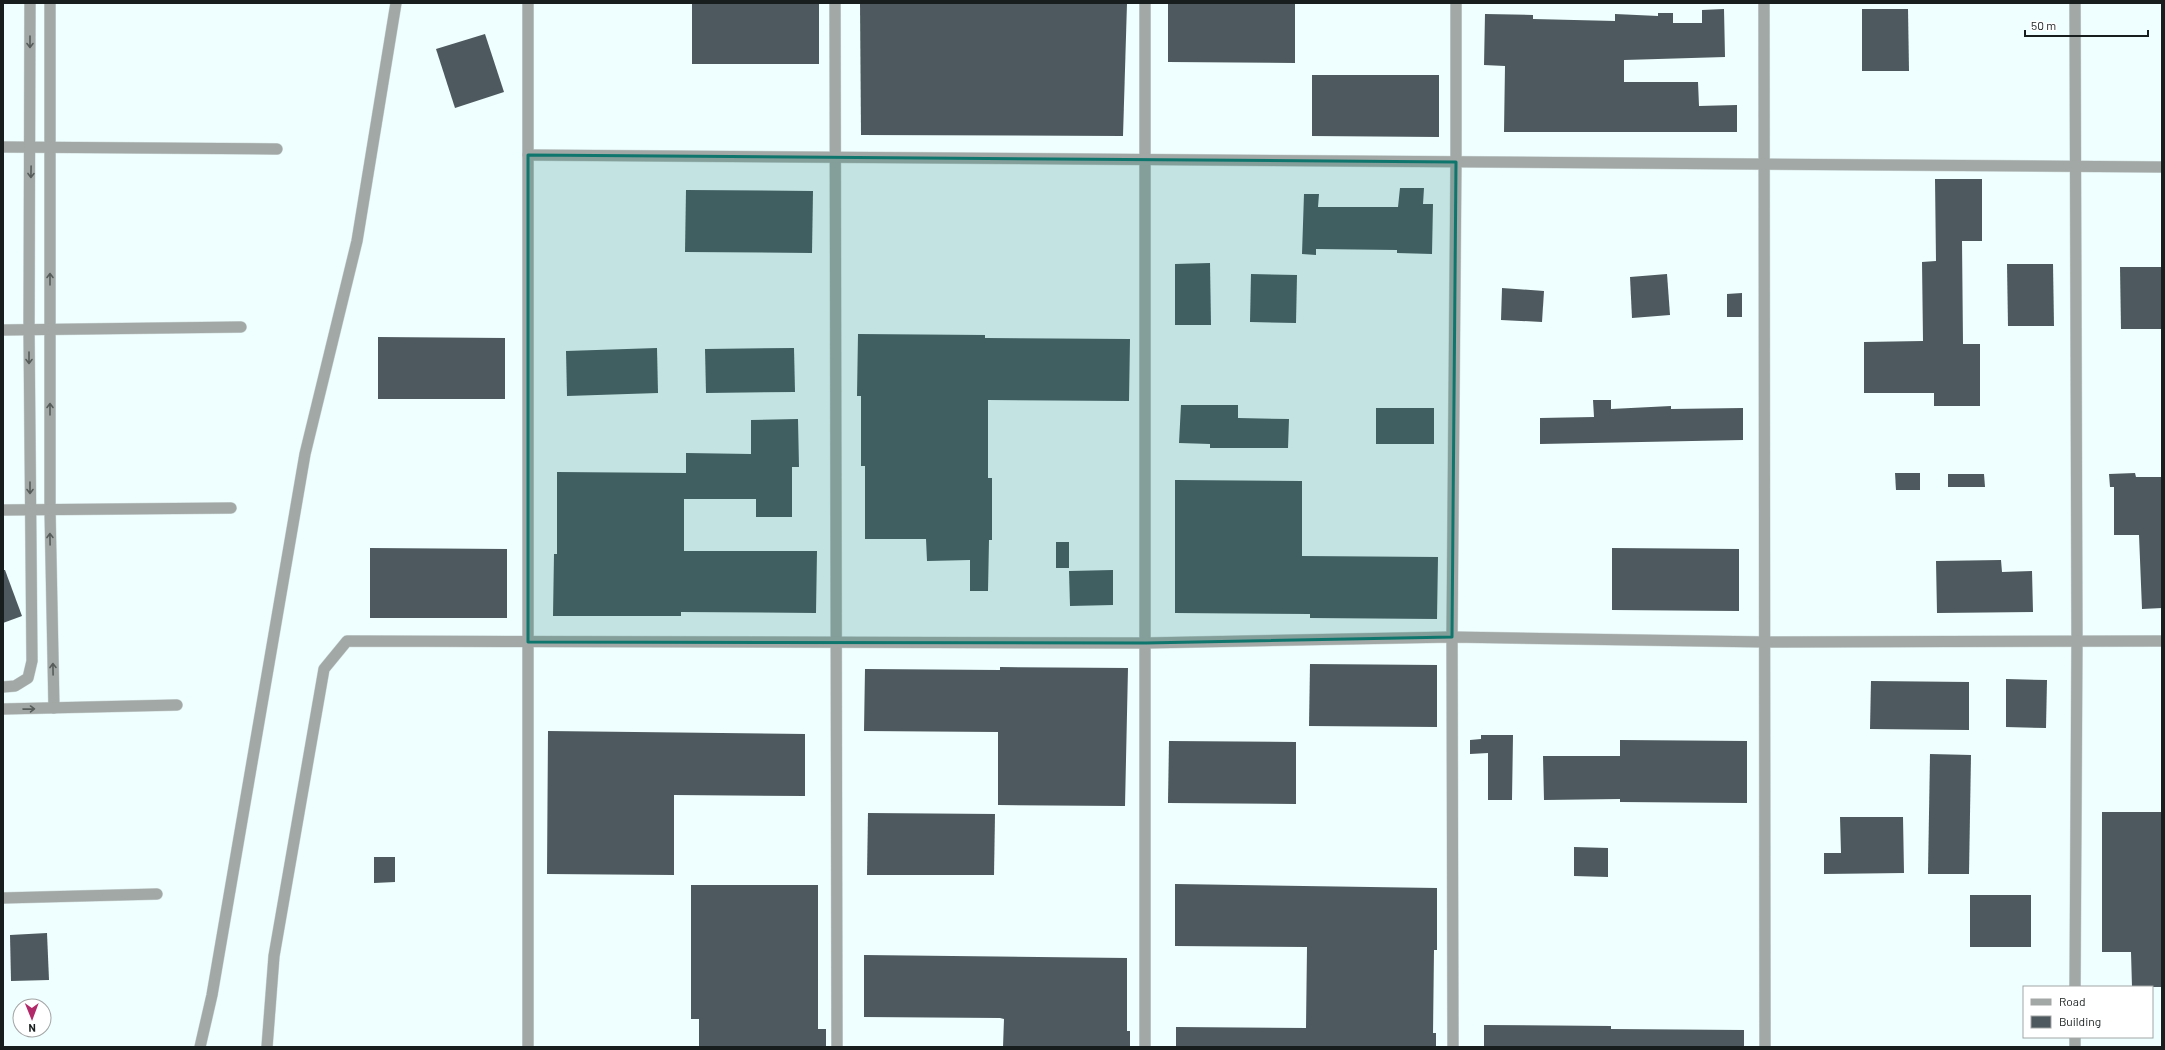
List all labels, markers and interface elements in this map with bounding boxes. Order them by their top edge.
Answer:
scale bar [2025,12,2148,38]
text: 50 m [2031,18,2056,32]
one-way arrow [26,35,34,48]
one-way arrow [27,165,35,178]
one-way arrow [46,273,54,286]
one-way arrow [25,351,33,364]
one-way arrow [46,403,54,416]
one-way arrow [26,481,34,494]
one-way arrow [46,533,54,546]
one-way arrow [49,663,57,676]
one-way arrow [22,705,35,713]
legend [2023,986,2153,1038]
text: Road [2059,994,2086,1008]
north arrow [12,998,52,1038]
text: Building [2059,1014,2101,1028]
text: N [28,1022,36,1035]

